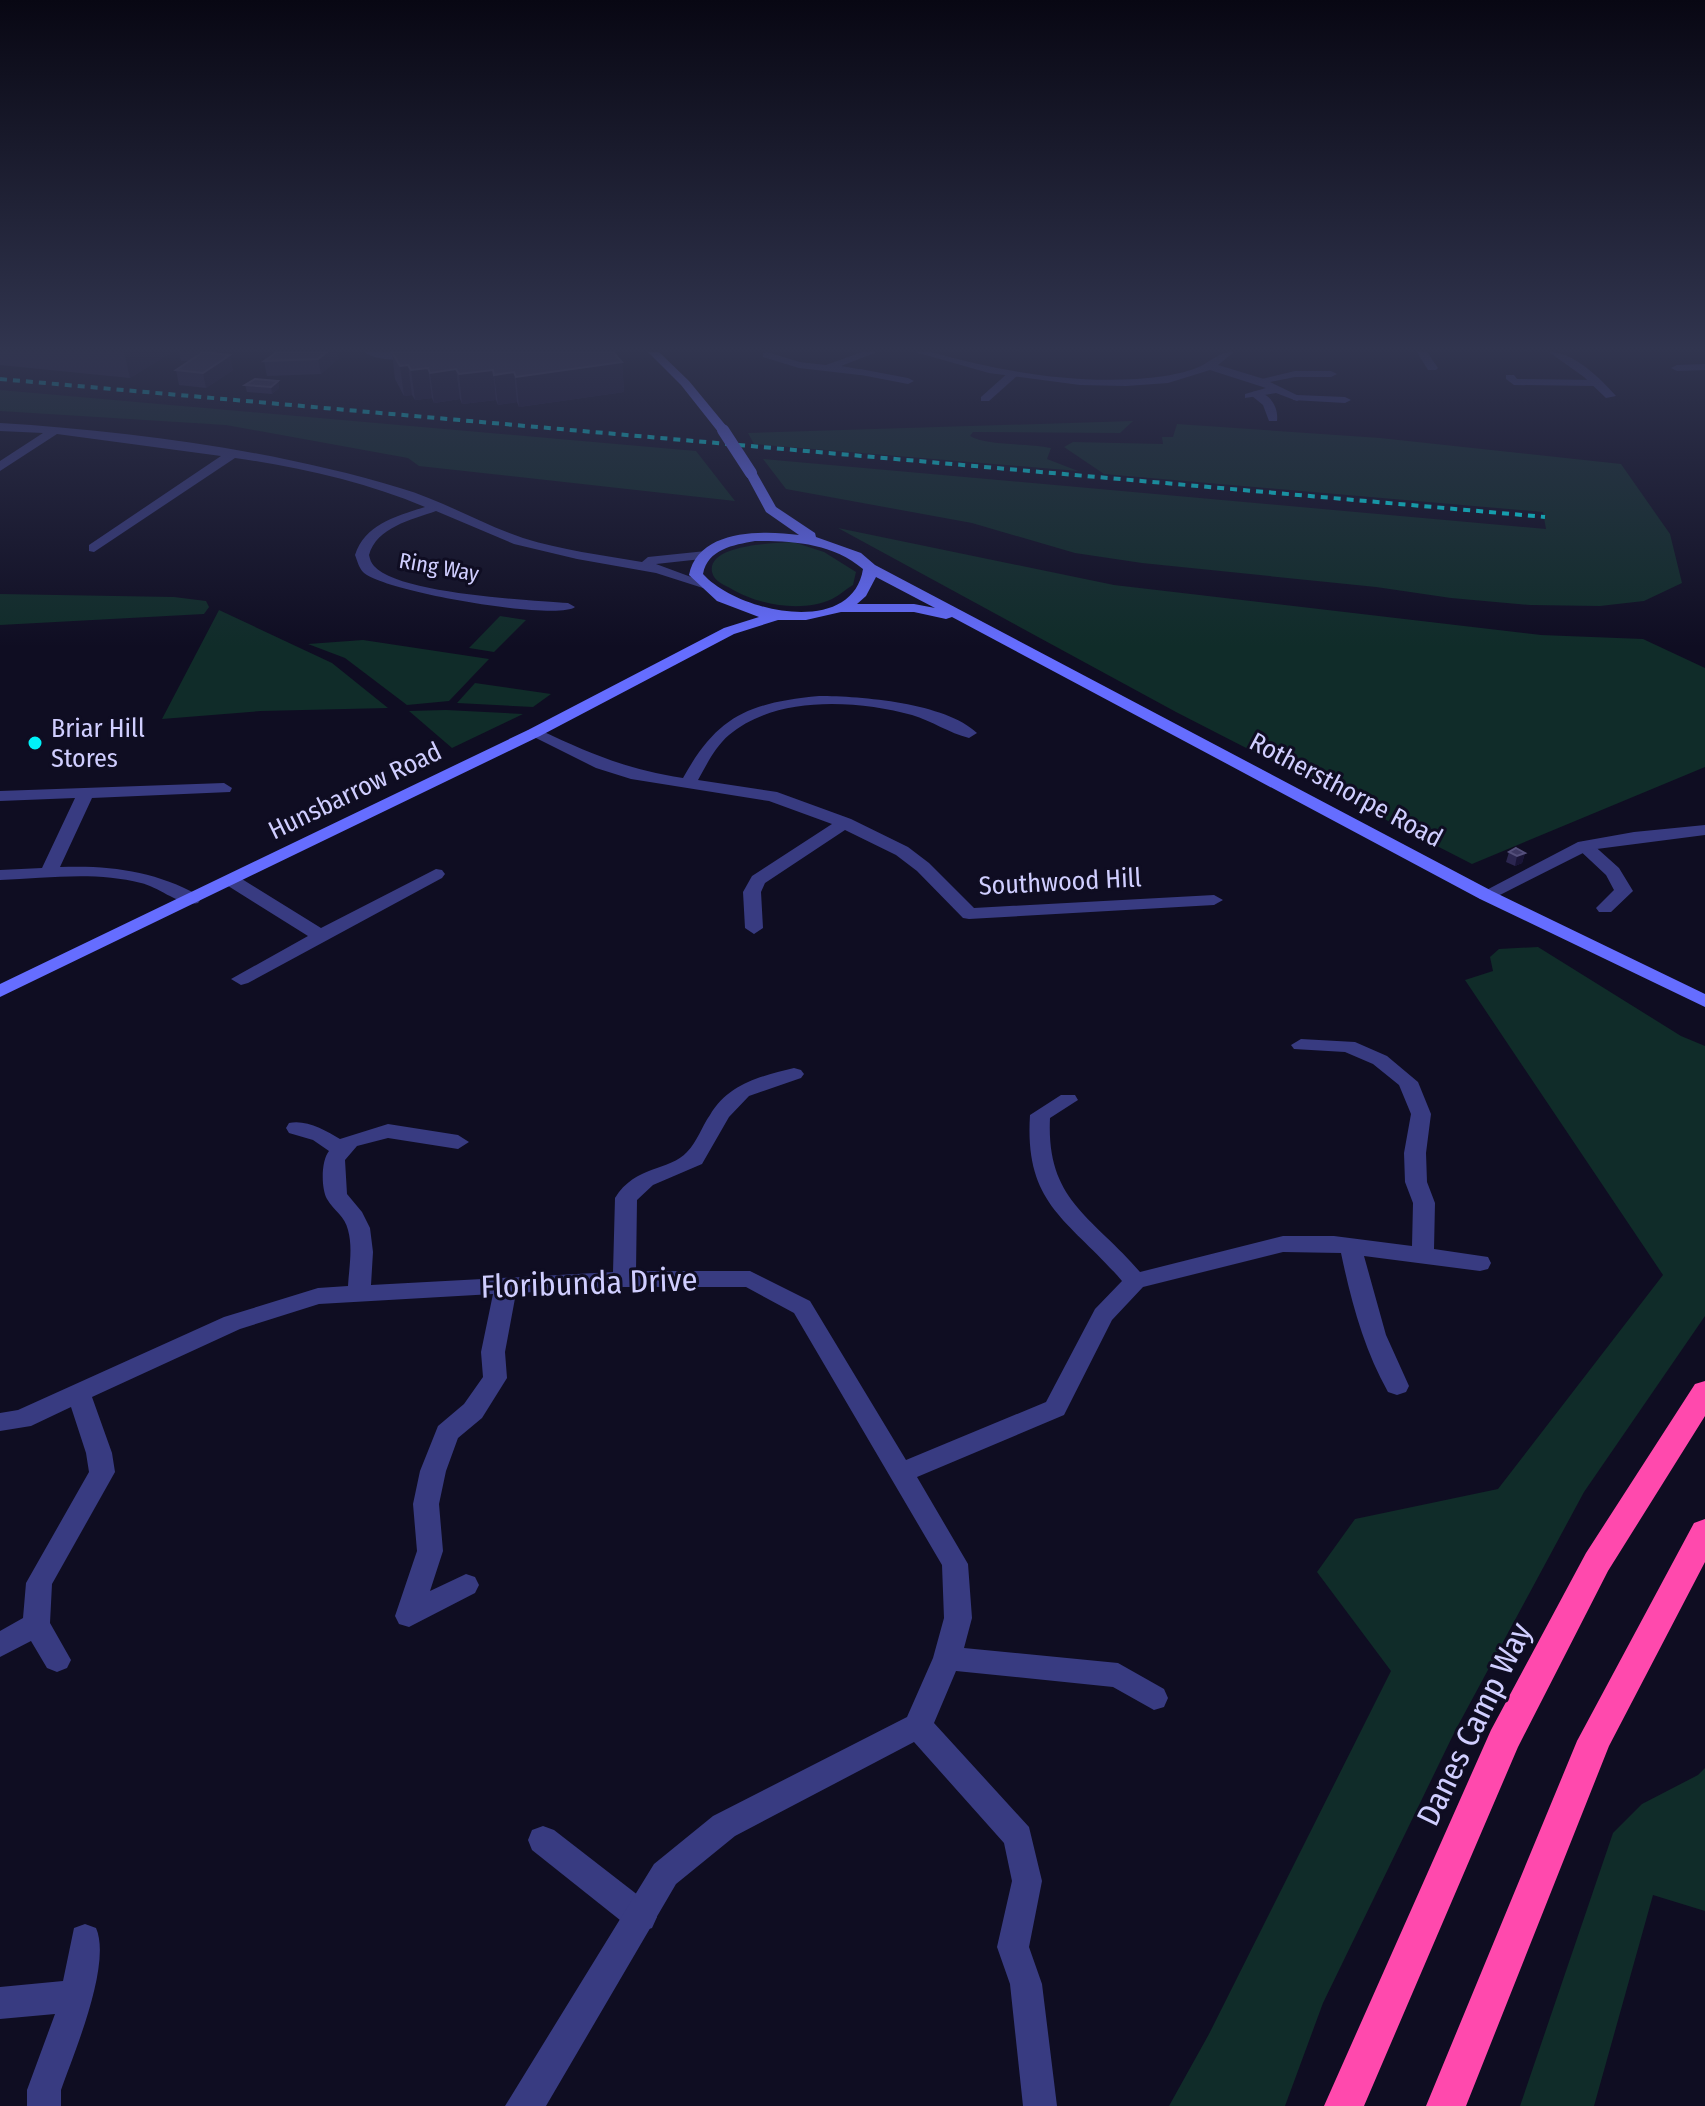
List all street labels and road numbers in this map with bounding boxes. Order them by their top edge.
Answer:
street label: Ring Way [397,547,481,587]
street label: Rothersthorpe Road [1244,726,1448,854]
street label: Hunsbarrow Road [263,736,447,846]
street label: Southwood Hill [978,862,1142,902]
street label: Floribunda Drive [480,1260,698,1306]
street label: Danes Camp Way [1408,1616,1540,1832]

